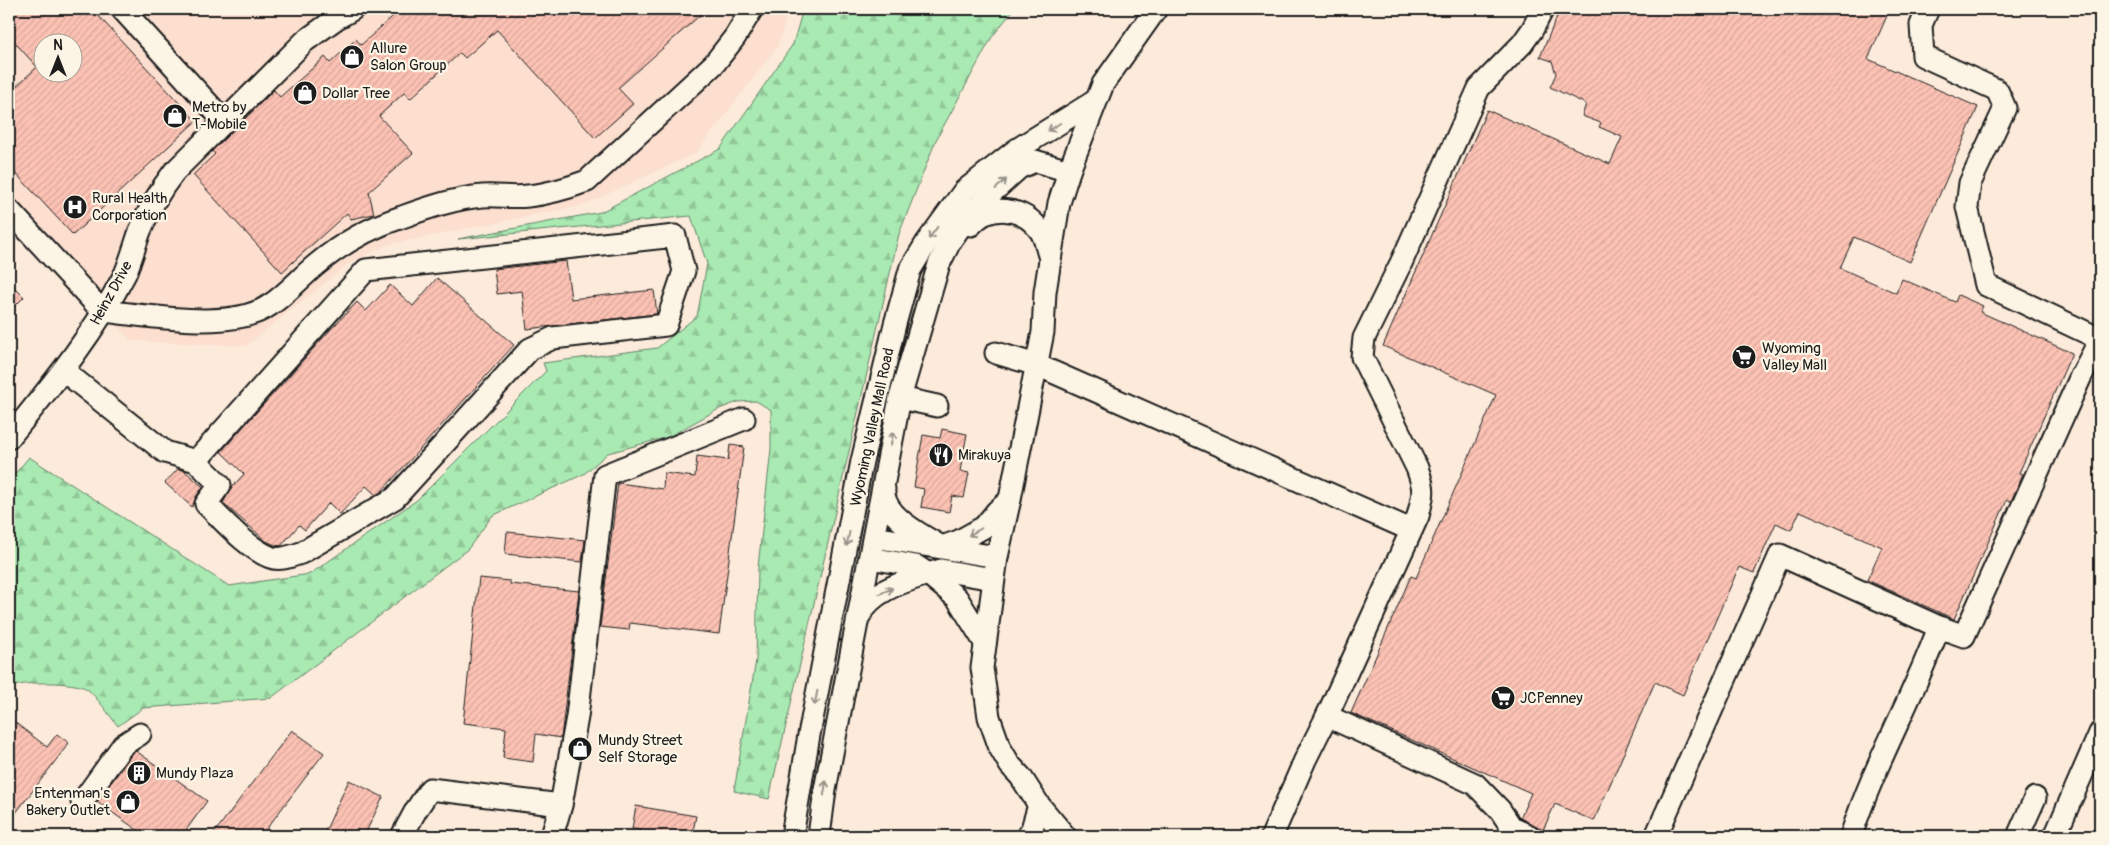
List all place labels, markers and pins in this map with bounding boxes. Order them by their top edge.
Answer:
place label: Allure Salon Group [370,39,447,75]
shop icon: Allure Salon Group [339,44,365,70]
shop icon: Dollar Tree [292,80,318,106]
place label: Dollar Tree [322,84,391,103]
place label: Metro by T-Mobile [192,98,247,134]
shop icon: Metro by T-Mobile [162,103,188,129]
place label: Rural Health Corporation [92,189,167,225]
hospital icon: Rural Health Corporation [62,194,88,220]
place label: Wyoming Valley Mall [1762,339,1827,375]
supermarket icon: Wyoming Valley Mall [1731,344,1757,370]
restaurant icon: Mirakuya [928,442,954,468]
place label: Mirakuya [958,446,1011,465]
supermarket icon: JCPenney [1490,685,1516,711]
place label: JCPenney [1520,689,1583,708]
place label: Mundy Street Self Storage [598,731,683,767]
shop icon: Mundy Street Self Storage [567,736,593,762]
building icon: Mundy Plaza [126,760,152,786]
place label: Mundy Plaza [156,764,233,783]
place label: Entenman's Bakery Outlet [26,784,111,820]
shop icon: Entenman's Bakery Outlet [115,789,141,815]

